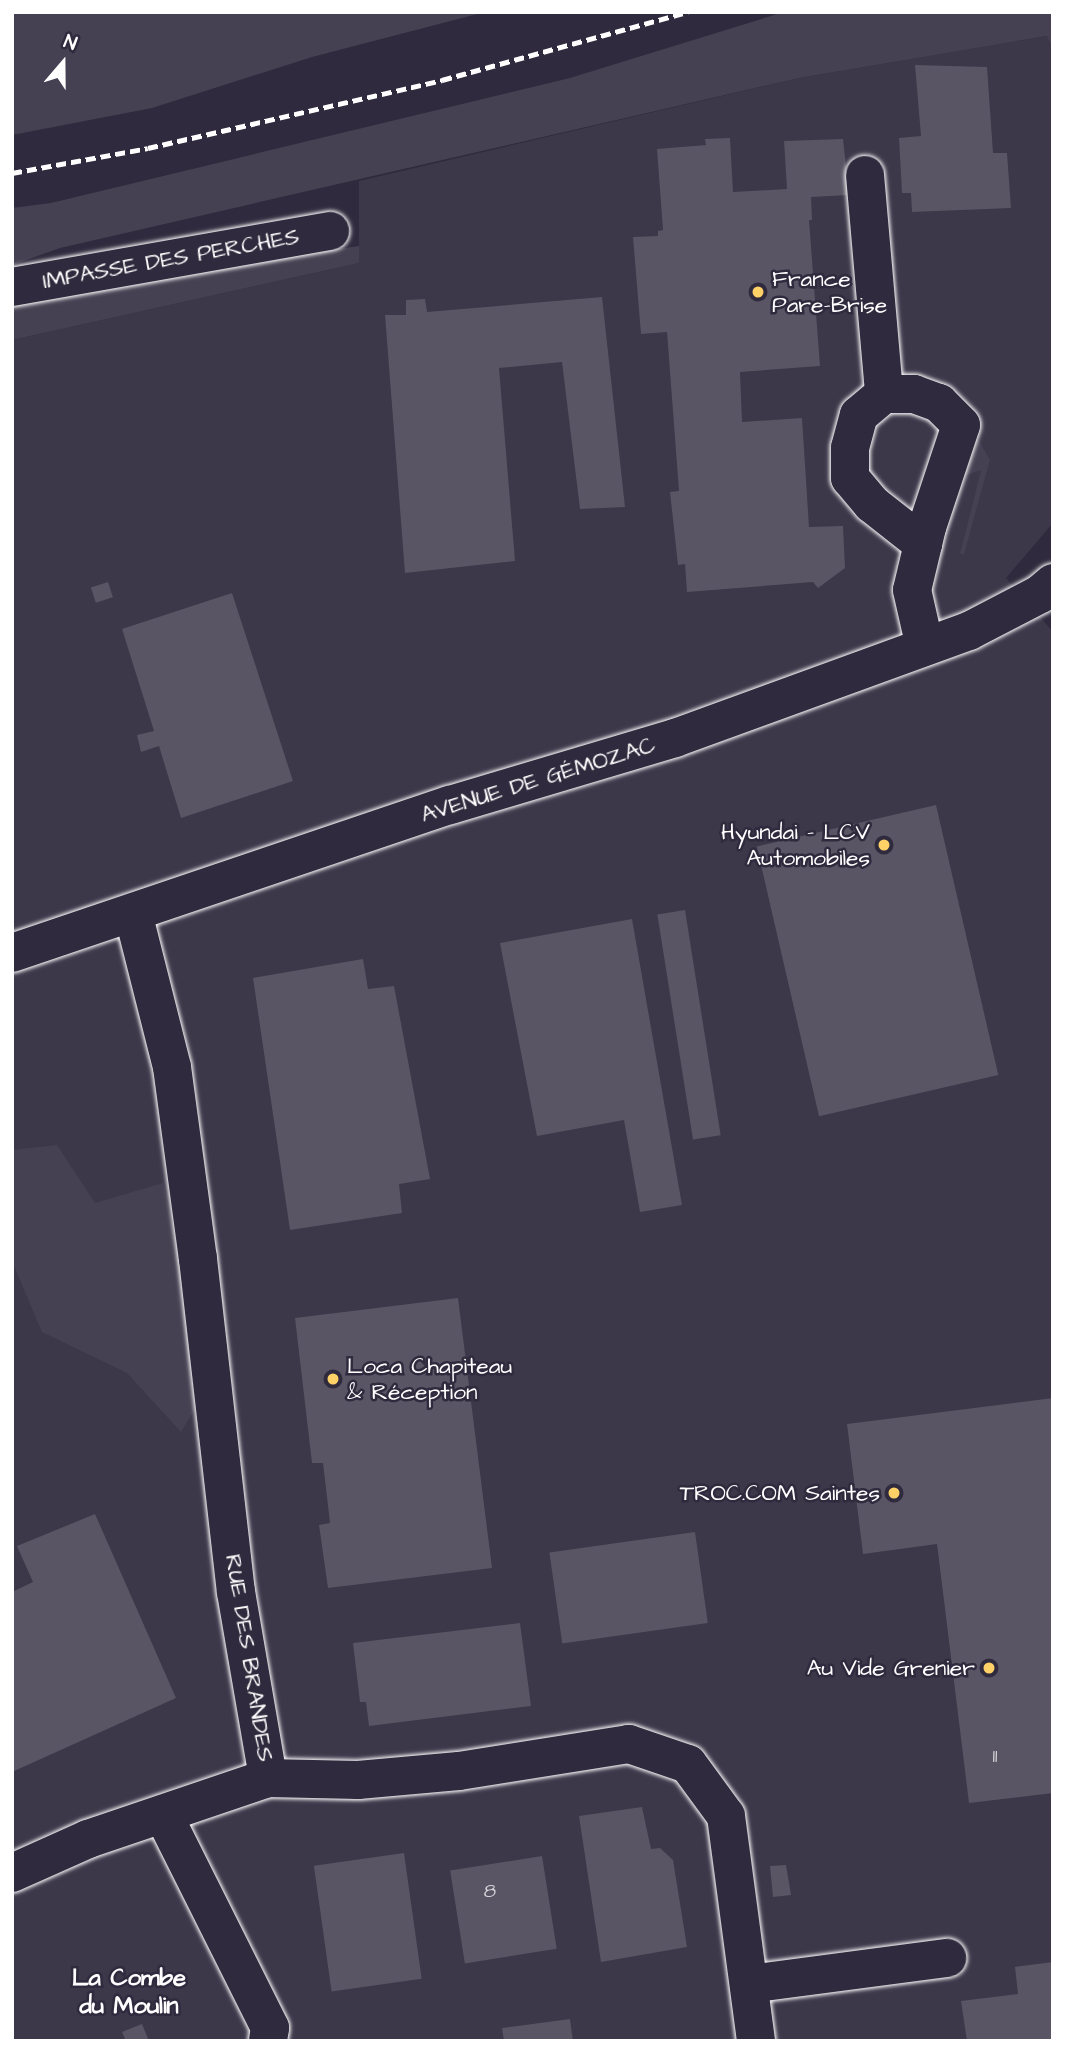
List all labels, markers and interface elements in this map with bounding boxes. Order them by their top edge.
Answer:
north arrow [28,28,98,98]
text: N [60,28,81,58]
street label: IMPASSE DES PERCHES [41,223,301,295]
place label: France Pare-Brise [772,265,887,319]
marker: France Pare-Brise [750,284,766,300]
street label: AVENUE DE GÉMOZAC [417,731,659,829]
place label: Hyundai - LCV Automobiles [721,818,870,872]
marker: Hyundai - LCV Automobiles [876,837,892,853]
place label: Loca Chapiteau & Réception [347,1352,512,1406]
marker: Loca Chapiteau & Réception [325,1371,341,1387]
place label: TROC.COM Saintes [680,1479,880,1507]
marker: TROC.COM Saintes [886,1485,902,1501]
street label: RUE DES BRANDES [219,1552,279,1764]
place label: Au Vide Grenier [807,1654,975,1682]
marker: Au Vide Grenier [981,1660,997,1676]
house number: 11 [993,1746,997,1768]
house number: 8 [484,1881,496,1903]
district label: La Combe du Moulin [72,1965,186,2021]

